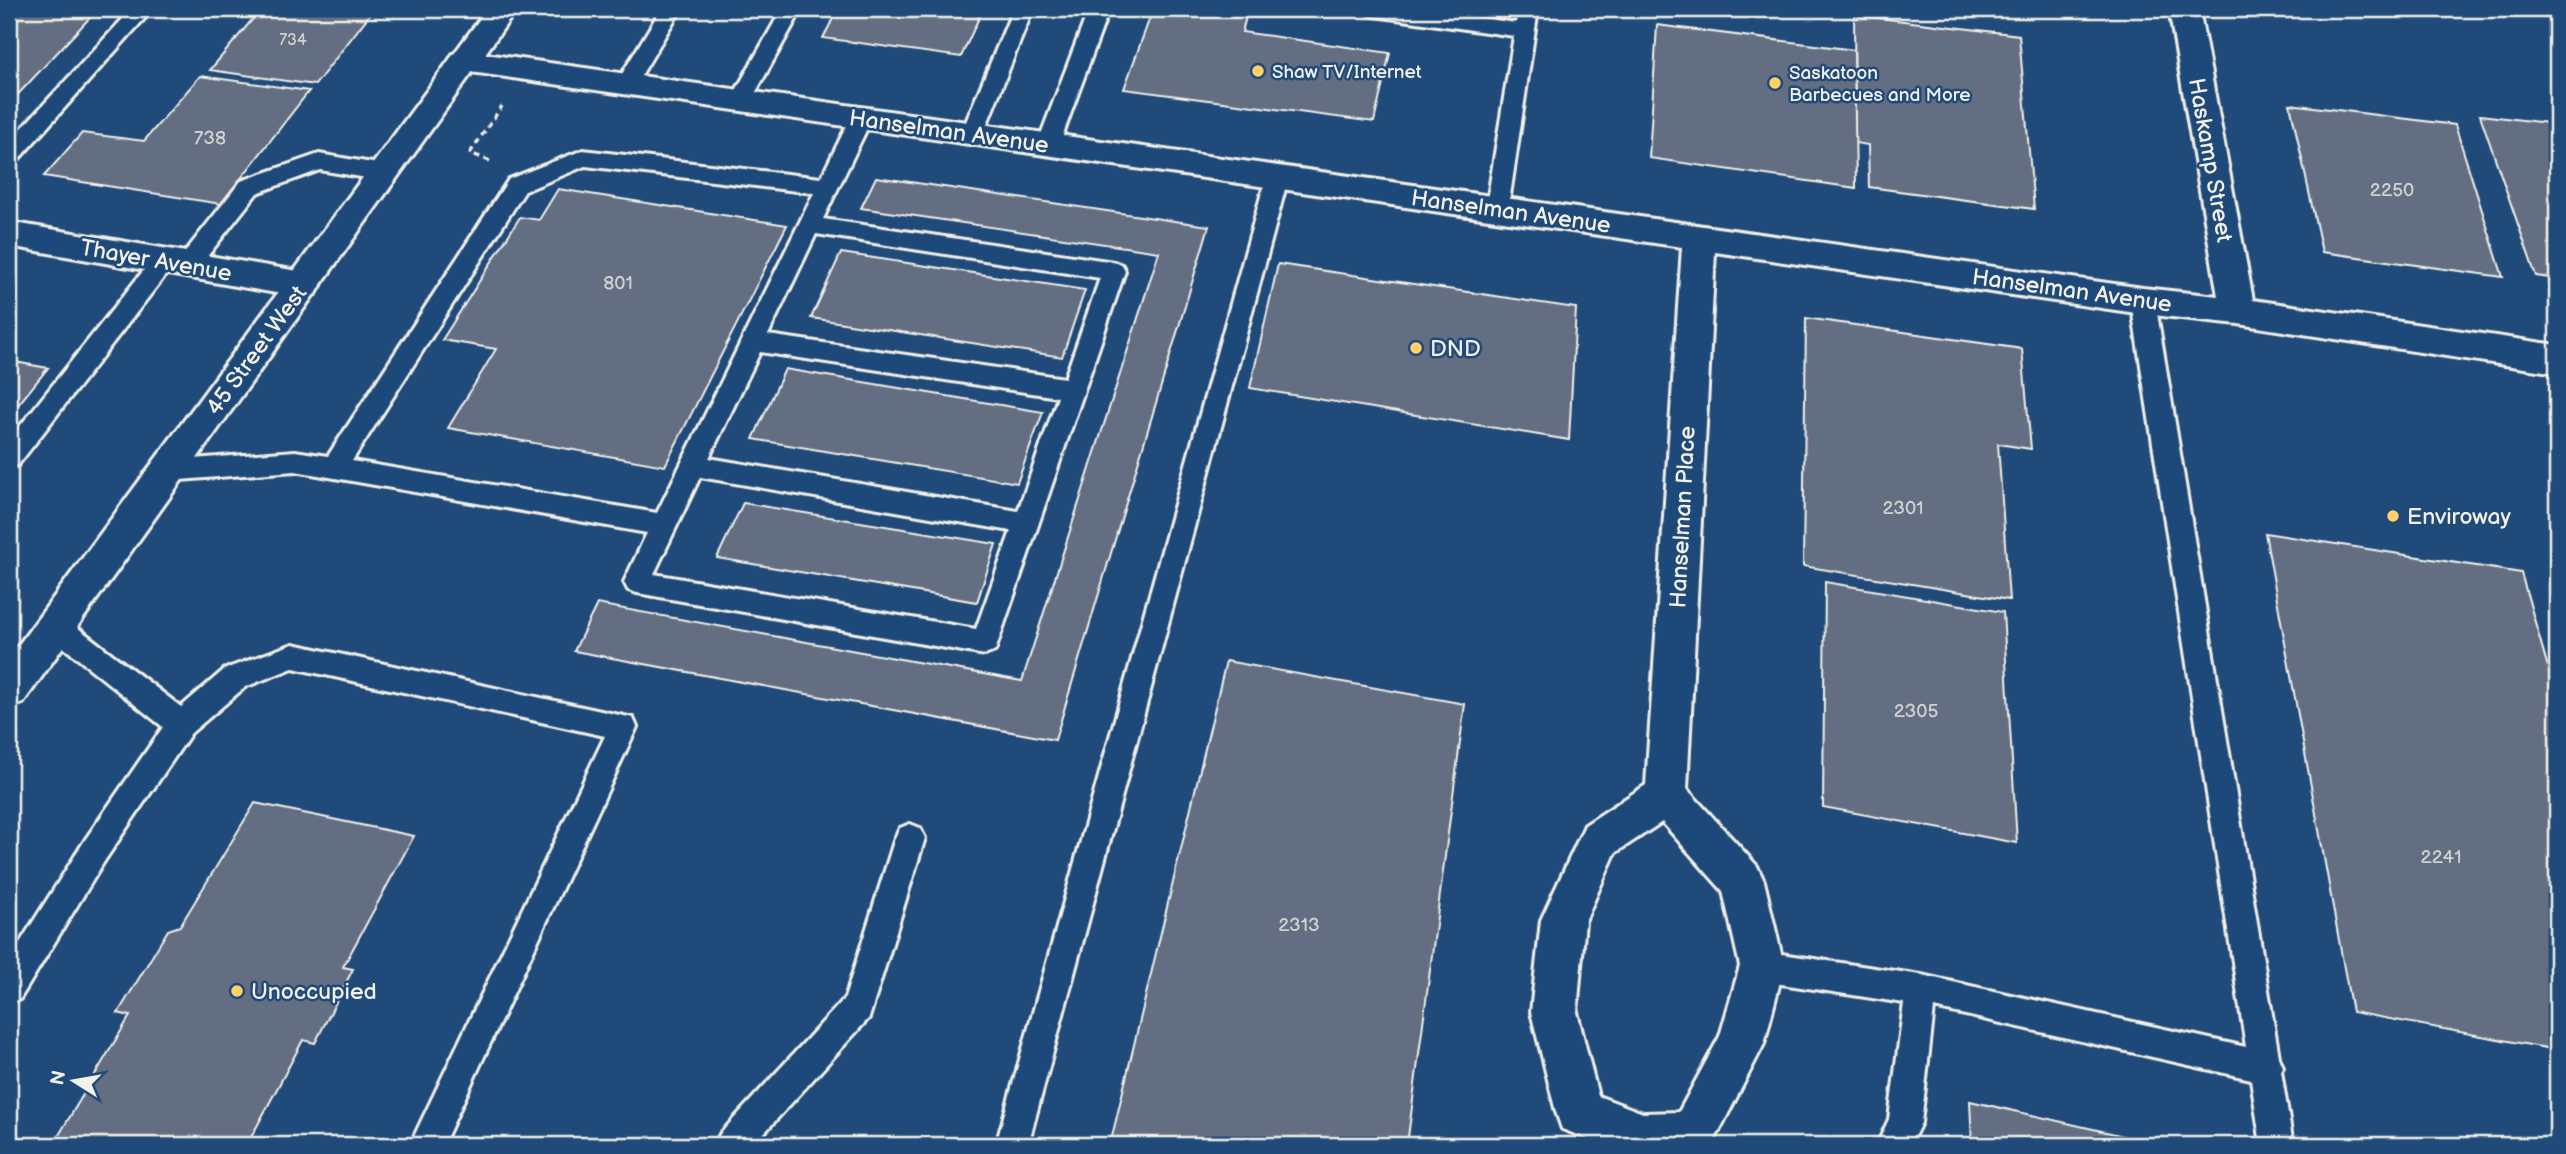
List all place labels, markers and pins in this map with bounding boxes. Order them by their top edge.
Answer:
place label: Shaw TV/Internet [1272,61,1422,84]
place label: Saskatoon Barbecues and More [1789,62,1971,107]
marker: Shaw TV/Internet [1250,63,1266,79]
marker: Saskatoon Barbecues and More [1767,75,1783,91]
place label: DND [1430,335,1481,363]
marker: DND [1408,340,1424,356]
place label: Enviroway [2407,503,2512,531]
marker: Enviroway [2385,508,2401,524]
place label: Unoccupied [251,978,377,1006]
marker: Unoccupied [229,983,245,999]

